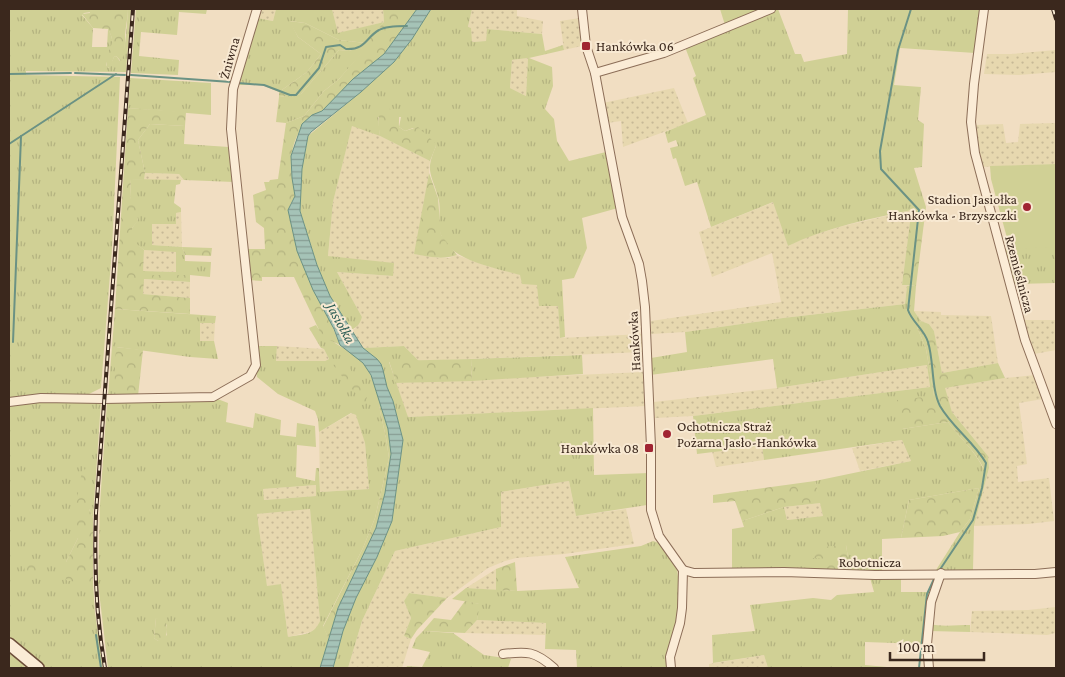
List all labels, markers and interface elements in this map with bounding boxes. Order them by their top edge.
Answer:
street label: Żniwna [215,35,243,81]
place label: Hankówka 06 [596,38,674,54]
marker: Hankówka 06 [580,40,592,52]
place label: Stadion Jasiołka Hankówka - Brzyszczki [888,191,1018,223]
marker: Stadion Jasiołka Hankówka - Brzyszczki [1021,201,1033,213]
street label: Rzemieślnicza [1002,234,1038,315]
water label: Jasiołka [321,297,359,347]
street label: Hankówka [624,310,644,371]
place label: Ochotnicza Straż Pożarna Jasło-Hankówka [677,418,817,450]
marker: Ochotnicza Straż Pożarna Jasło-Hankówka [661,428,673,440]
place label: Hankówka 08 [561,440,639,456]
marker: Hankówka 08 [643,442,655,454]
street label: Robotnicza [839,554,902,570]
scale bar [890,630,984,662]
text: 100 m [898,639,935,655]

